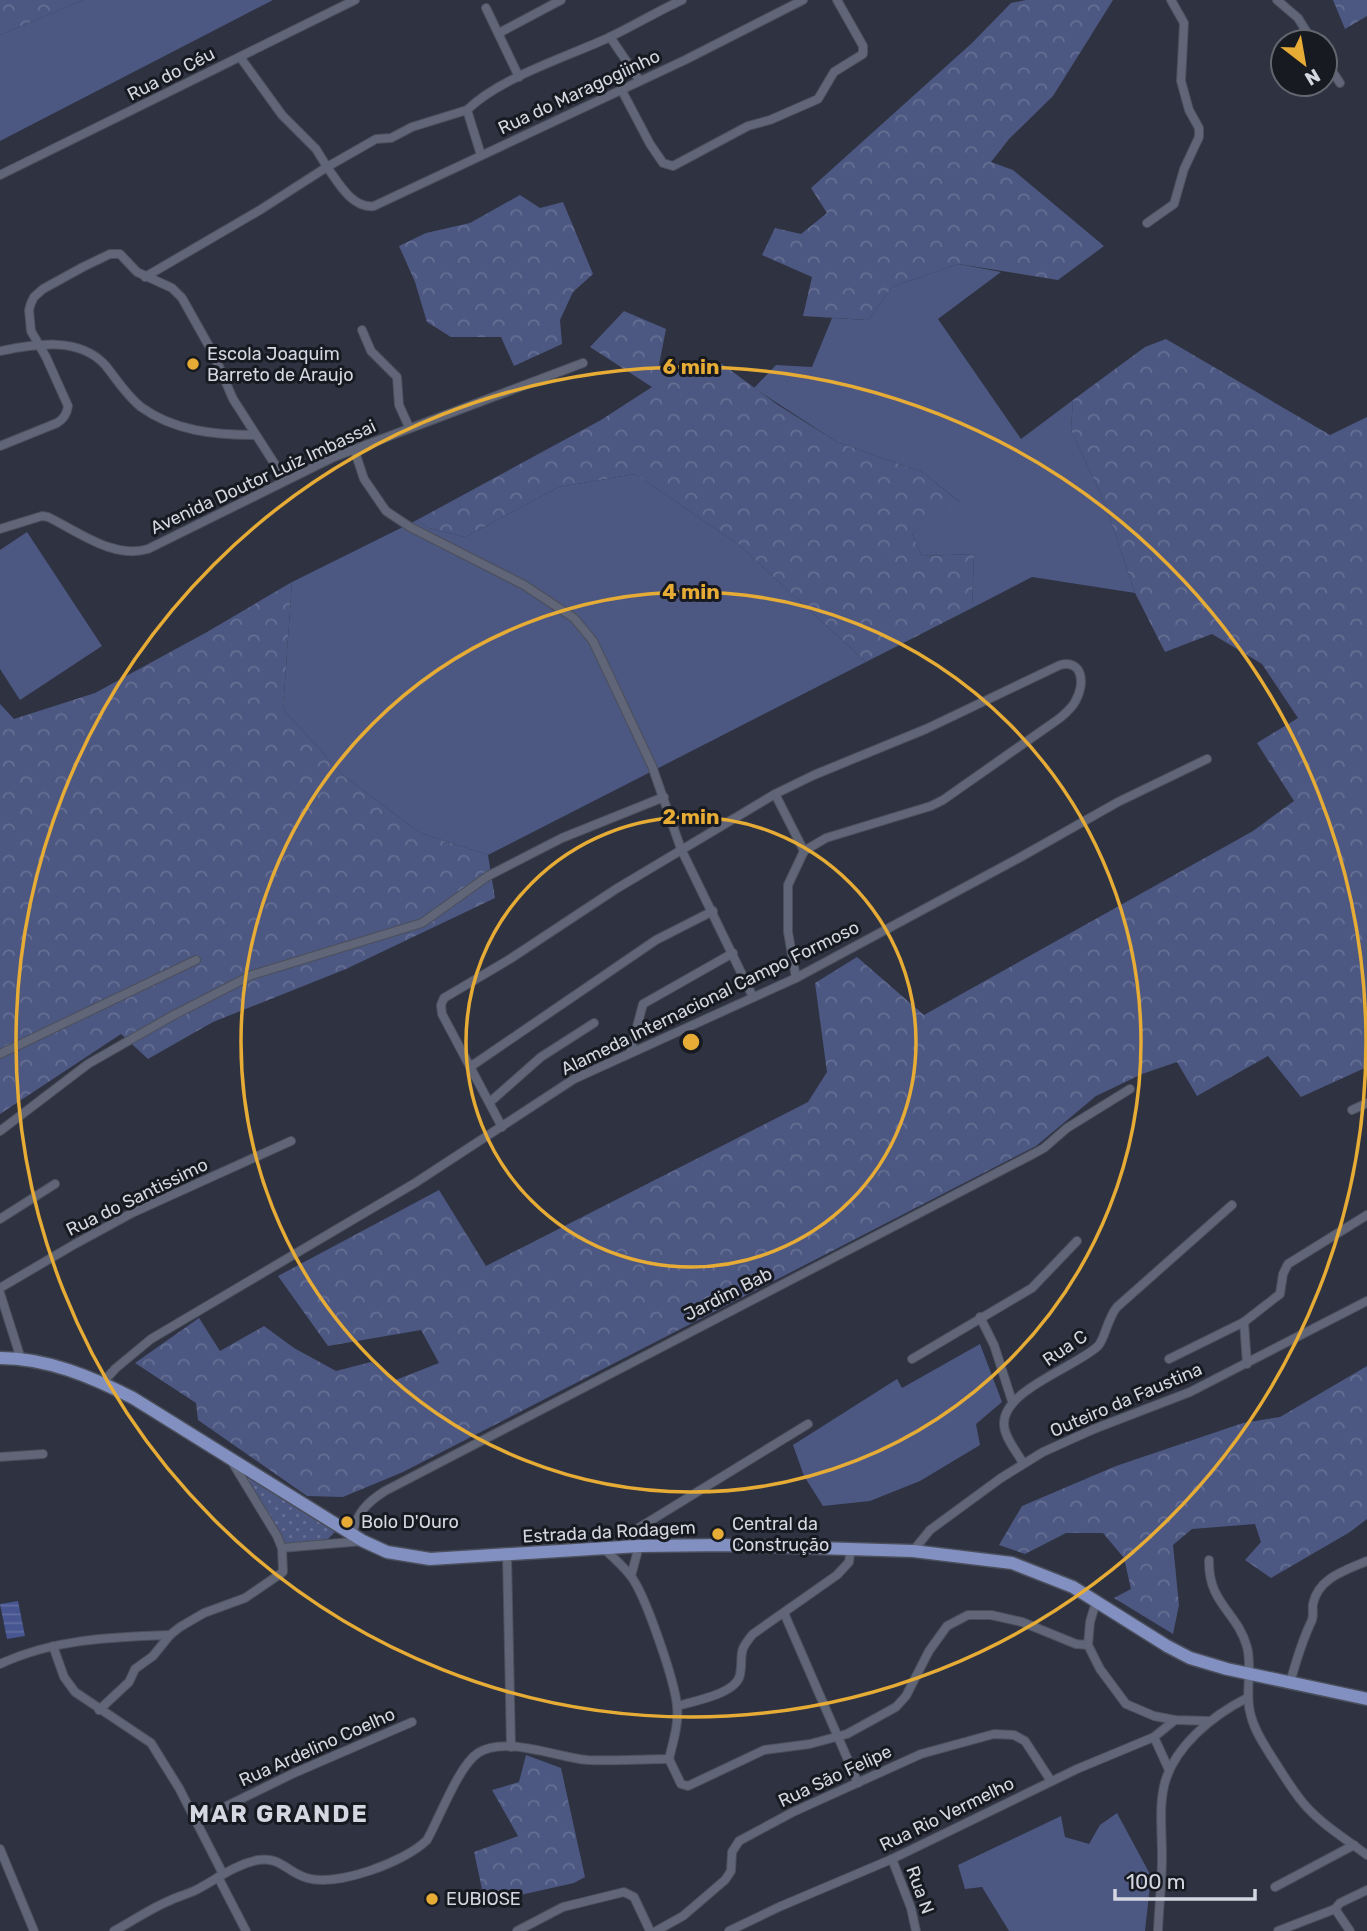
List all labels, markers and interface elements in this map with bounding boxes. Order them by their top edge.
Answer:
north arrow [1269,28,1339,98]
street label: Rua do Céu [124,43,218,105]
street label: Rua do Maragogiinho [495,45,663,139]
text: N [1301,64,1324,91]
place label: Escola Joaquim Barreto de Araujo [207,343,354,386]
text: 6 min [663,354,719,379]
marker: Escola Joaquim Barreto de Araujo [185,356,201,372]
street label: Avenida Doutor Luiz Imbassai [147,415,379,539]
text: 4 min [662,579,720,604]
text: 2 min [663,804,719,829]
street label: Alameda Internacional Campo Formoso [557,916,863,1080]
centre of rings [679,1030,703,1054]
street label: Rua do Santissimo [63,1153,211,1241]
street label: Jardim Bab [680,1262,776,1326]
street label: Rua C [1039,1325,1091,1371]
street label: Outeiro da Faustina [1047,1358,1205,1442]
place label: Bolo D'Ouro [361,1511,459,1533]
place label: Central da Construção [732,1513,829,1556]
marker: Bolo D'Ouro [339,1514,355,1530]
street label: Estrada da Rodagem [522,1516,696,1548]
marker: Central da Construção [710,1526,726,1542]
street label: Rua Ardelino Coelho [236,1703,398,1791]
street label: Rua São Felipe [775,1740,895,1812]
street label: Rua Rio Vermelho [876,1772,1018,1856]
district label: MAR GRANDE [189,1800,369,1828]
scale bar [1115,1857,1255,1901]
street label: Rua N [901,1863,939,1917]
text: 100 m [1126,1869,1185,1894]
place label: EUBIOSE [446,1888,521,1910]
marker: EUBIOSE [424,1891,440,1907]

